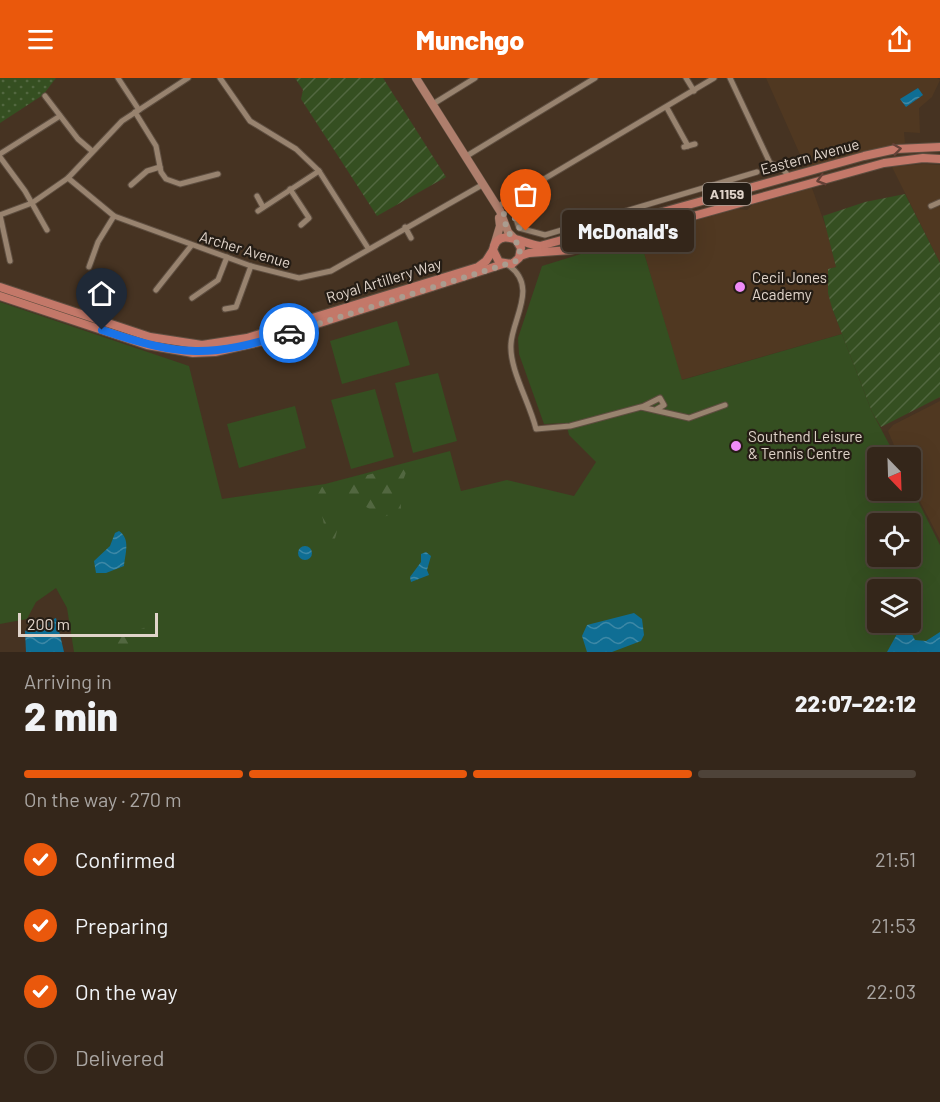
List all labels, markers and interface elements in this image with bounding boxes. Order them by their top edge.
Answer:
icon: menu [24,23,57,56]
text: Munchgo [416,23,524,55]
icon: share [883,23,916,56]
street label: Eastern Avenue [758,134,861,178]
one-way arrow [892,144,901,156]
pin [500,169,551,231]
one-way arrow [816,173,827,185]
icon: bag [509,178,542,211]
road number: A1159 [703,183,751,205]
callout: McDonald's [562,210,694,252]
text: McDonald's [578,219,678,243]
street label: Archer Avenue [198,227,293,271]
street label: Royal Artillery Way [324,254,444,306]
pin [76,268,127,330]
place label: Cecil Jones Academy [752,268,827,303]
icon: home [85,277,118,310]
marker: Cecil Jones Academy [733,280,747,294]
courier [259,303,319,363]
icon: car [273,317,306,350]
place label: Southend Leisure & Tennis Centre [748,427,863,462]
marker: Southend Leisure & Tennis Centre [729,439,743,453]
north arrow [867,447,921,501]
map controls [867,447,921,633]
button: locate [867,513,921,567]
button: layers [867,579,921,633]
scale bar [18,610,158,638]
text: 200 m [27,614,70,633]
text: Arriving in [24,669,112,693]
text: 22:07–22:12 [795,690,916,716]
text: 2 min [24,692,118,739]
text: On the way · 270 m [24,787,182,811]
icon: check [24,843,57,876]
text: Confirmed [75,846,175,872]
text: 21:51 [875,847,916,871]
icon: check [24,909,57,942]
text: Preparing [75,912,168,938]
text: 21:53 [871,913,916,937]
icon: check [24,975,57,1008]
text: On the way [75,978,178,1004]
text: 22:03 [866,979,916,1003]
text: Delivered [75,1044,164,1070]

